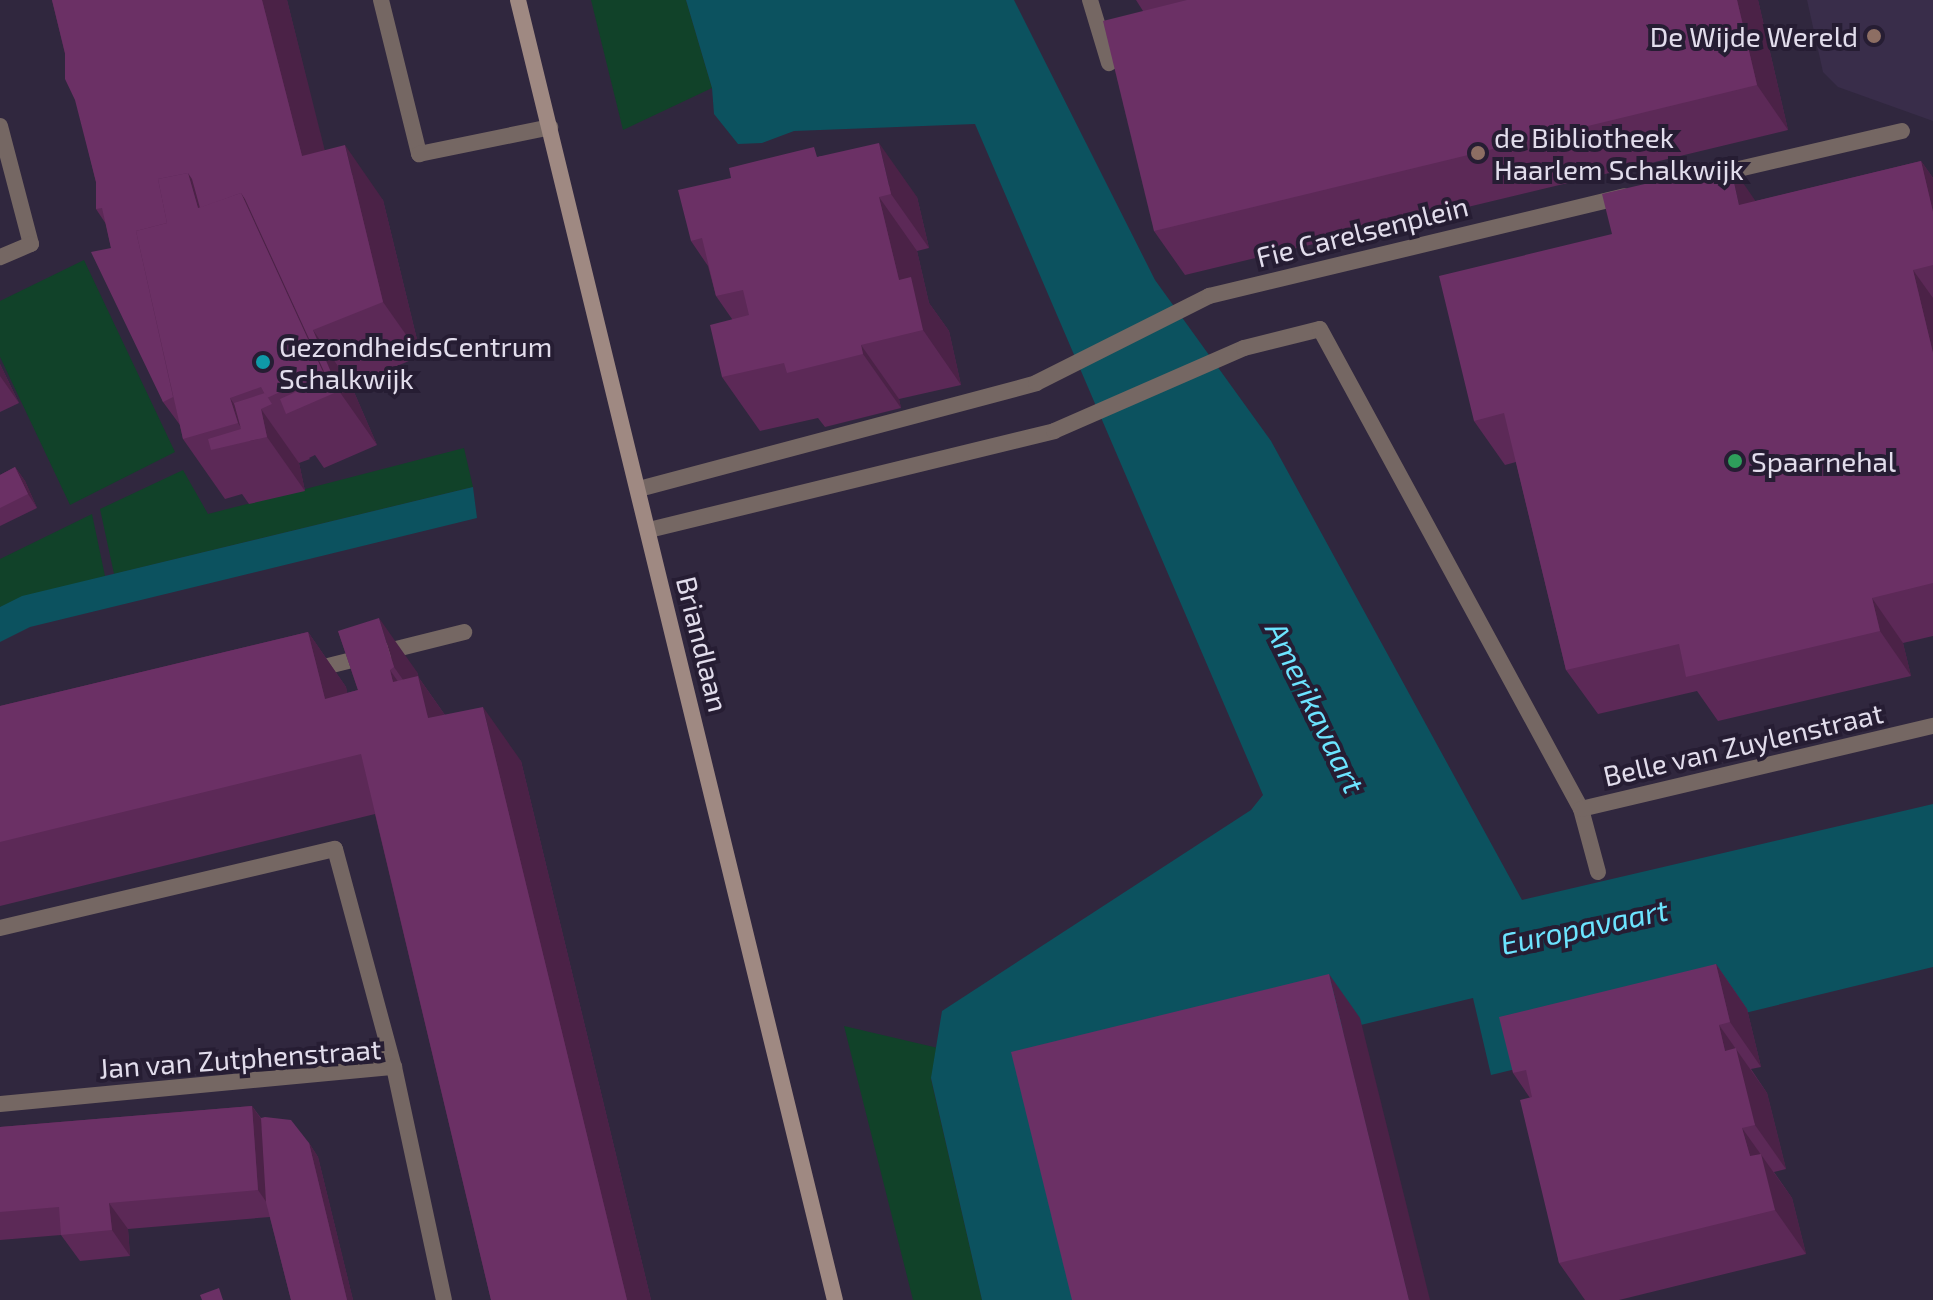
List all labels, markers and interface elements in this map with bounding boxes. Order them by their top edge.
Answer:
place label: De Wijde Wereld [1649,19,1858,53]
marker: De Wijde Wereld [1865,27,1883,45]
place label: de Bibliotheek Haarlem Schalkwijk [1494,120,1744,186]
marker: de Bibliotheek Haarlem Schalkwijk [1469,144,1487,162]
street label: Fie Carelsenplein [1253,188,1471,274]
place label: GezondheidsCentrum Schalkwijk [279,329,552,395]
marker: GezondheidsCentrum Schalkwijk [254,353,272,371]
place label: Spaarnehal [1751,444,1896,478]
marker: Spaarnehal [1726,452,1744,470]
street label: Briandlaan [670,573,736,715]
water label: Amerikavaart [1259,615,1373,799]
street label: Belle van Zuylenstraat [1600,695,1886,793]
water label: Europavaart [1497,891,1671,961]
street label: Jan van Zutphenstraat [97,1031,383,1085]

